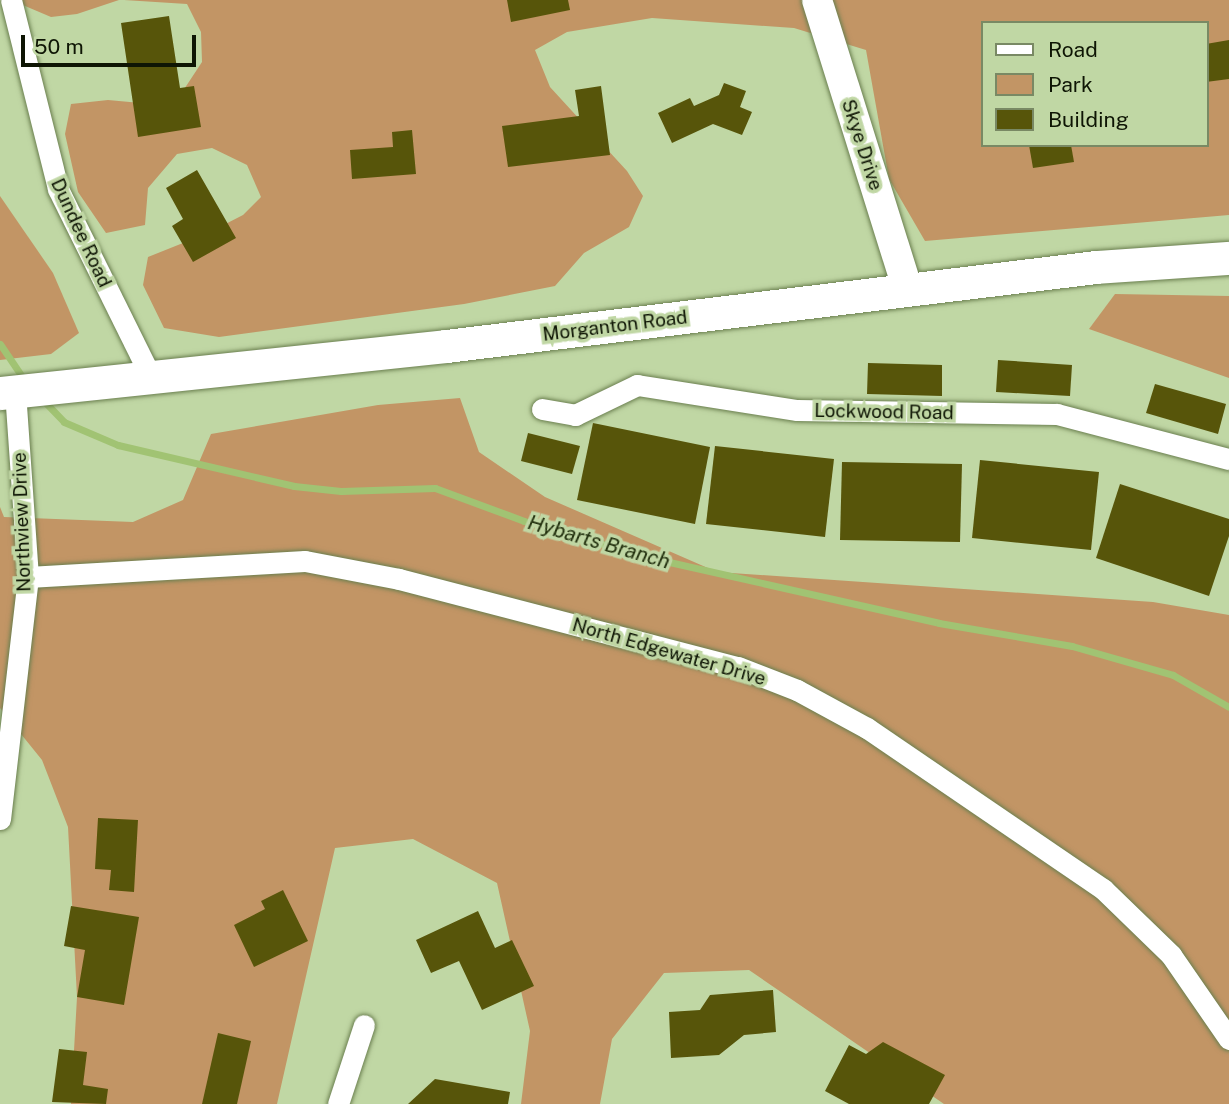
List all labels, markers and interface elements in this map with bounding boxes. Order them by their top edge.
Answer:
scale bar [24,21,200,65]
legend [981,21,1208,147]
text: 50 m [34,34,84,59]
text: Road [1048,37,1098,62]
text: Park [1048,72,1093,97]
street label: Skye Drive [837,97,887,193]
text: Building [1048,107,1129,132]
street label: Dundee Road [46,175,116,291]
street label: Morganton Road [541,306,689,346]
street label: Lockwood Road [814,399,954,425]
street label: Northview Drive [8,452,36,592]
water label: Hybarts Branch [525,510,673,574]
street label: North Edgewater Drive [570,613,768,691]

